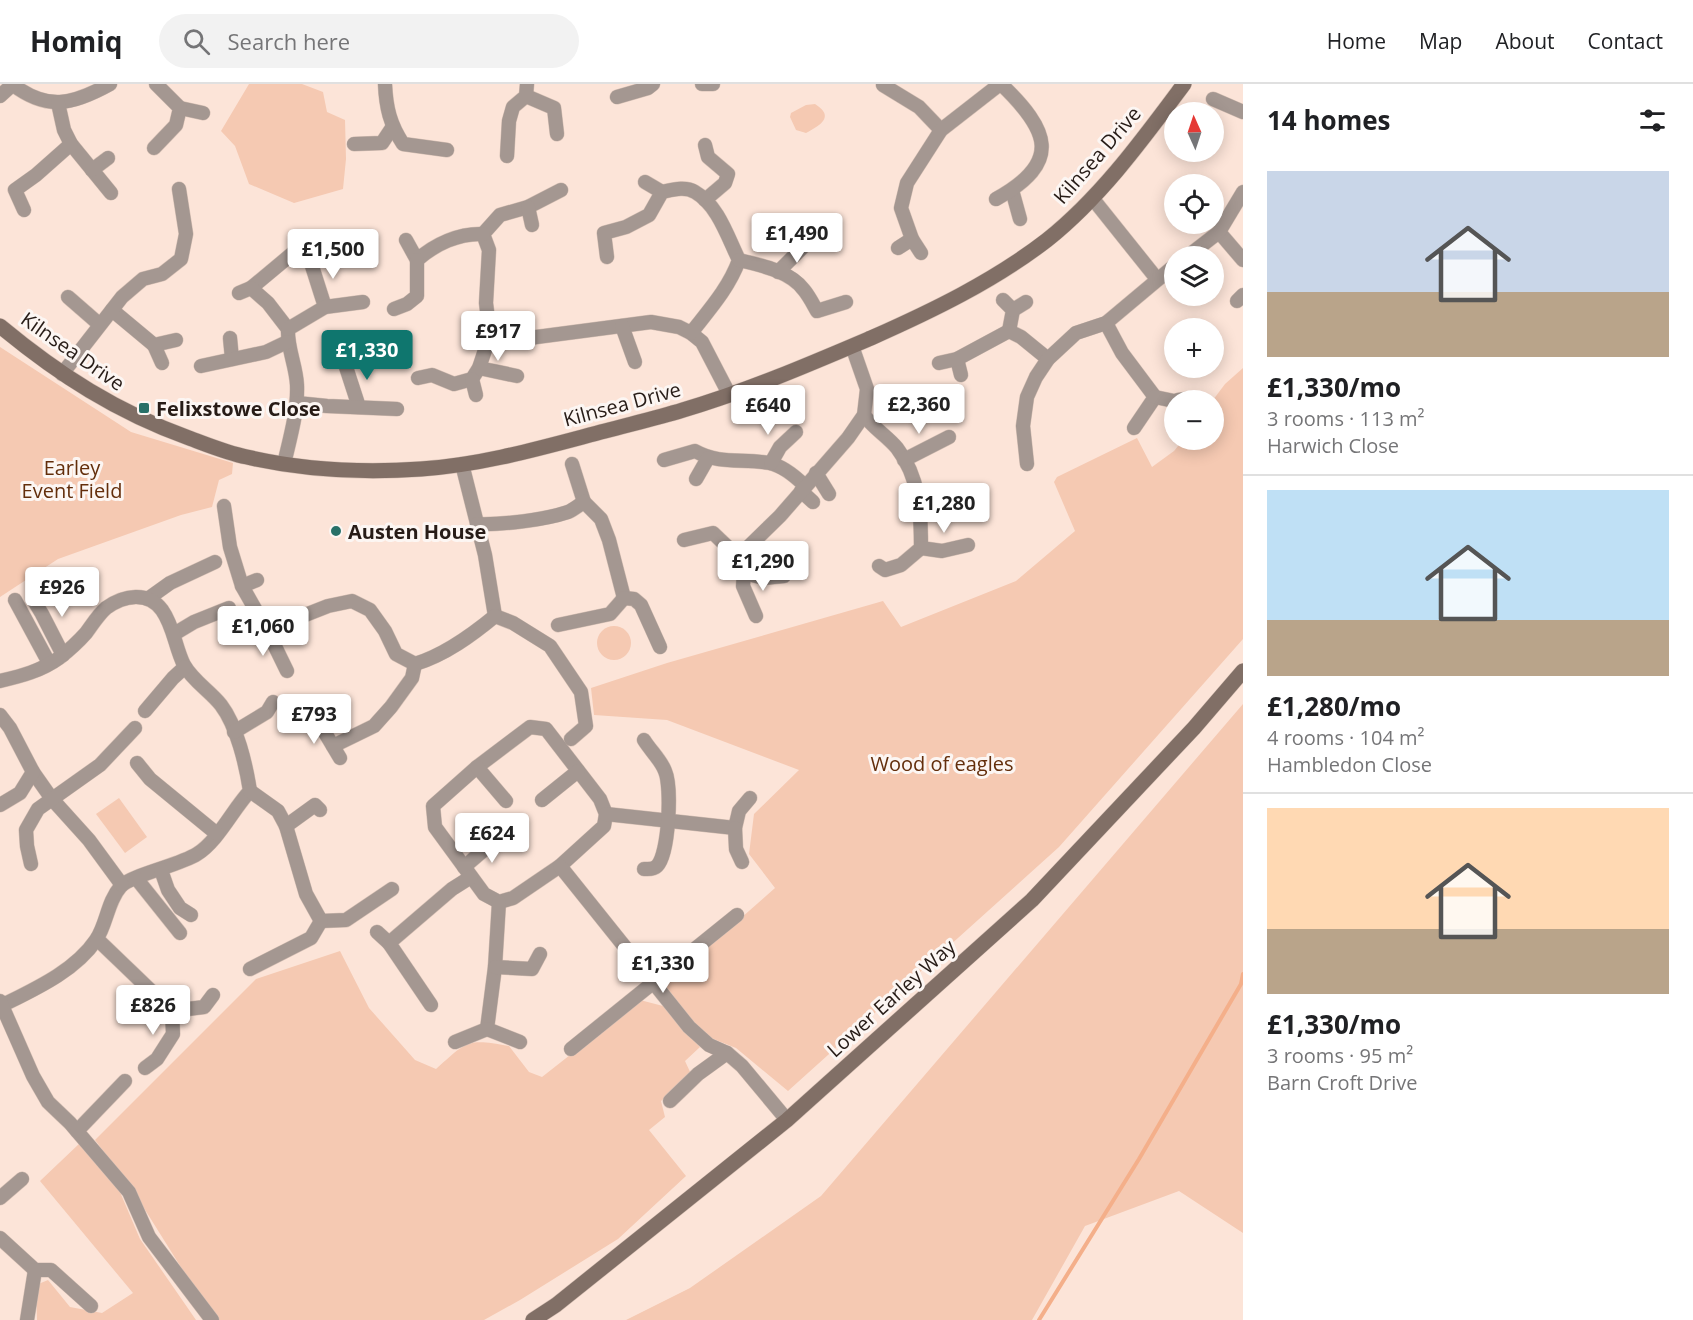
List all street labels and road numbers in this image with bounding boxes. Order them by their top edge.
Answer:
street label: Kilnsea Drive [1047,101,1147,209]
street label: Kilnsea Drive [16,305,130,397]
street label: Kilnsea Drive [560,375,684,433]
street label: Lower Earley Way [821,932,962,1063]

